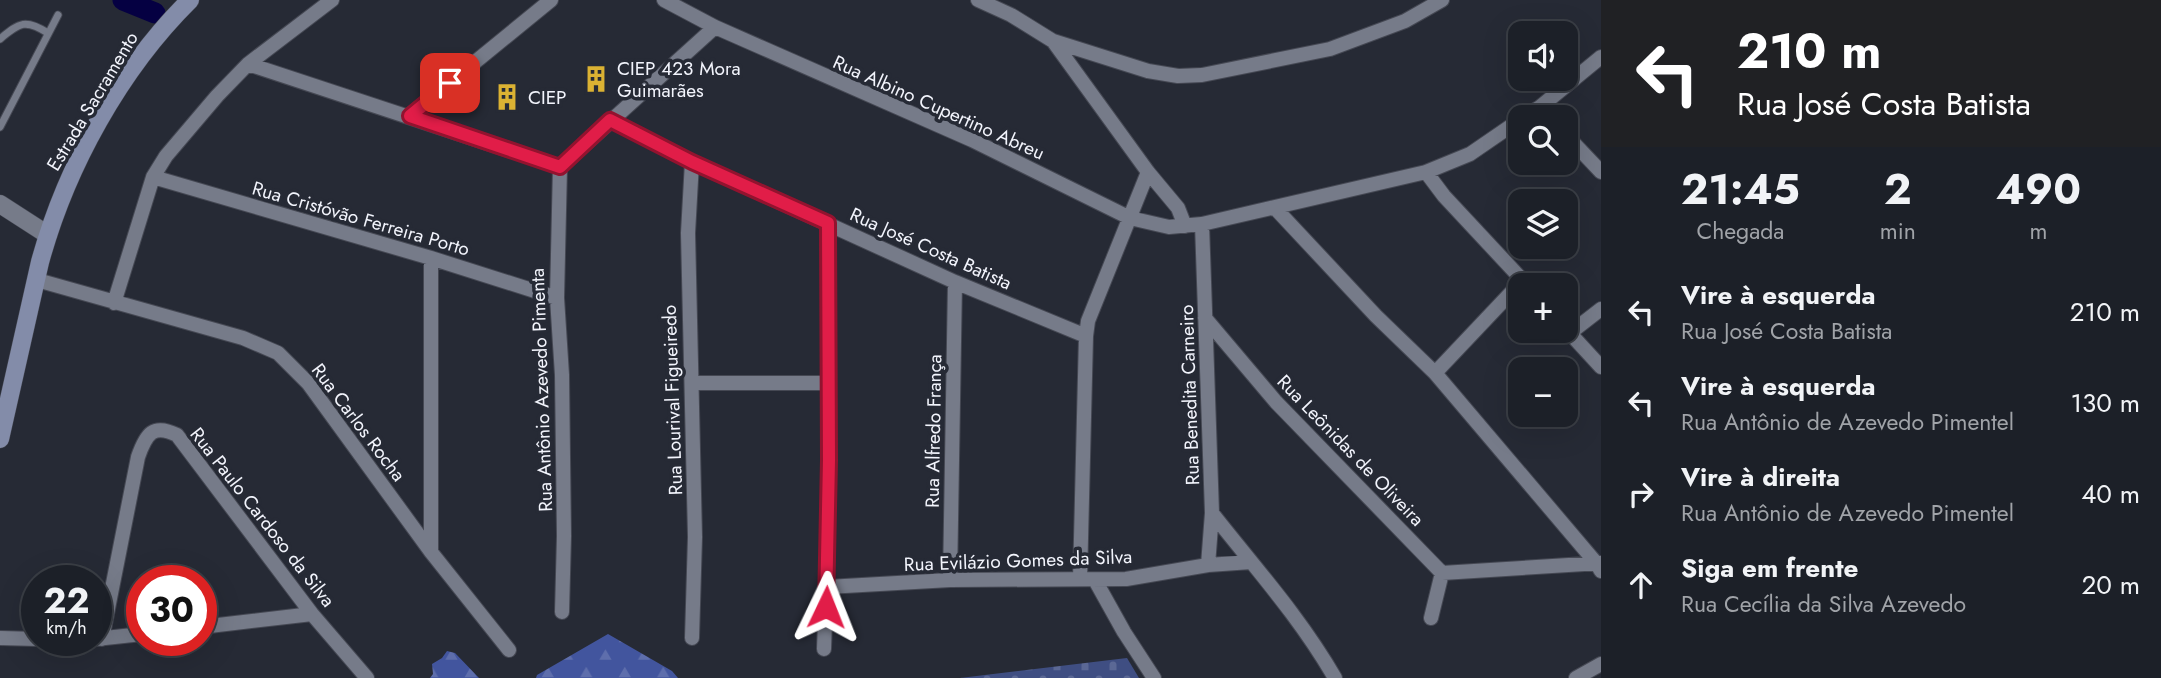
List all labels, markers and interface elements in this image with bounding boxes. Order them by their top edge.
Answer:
text: 210 m [1737,16,1881,86]
map controls [1508,21,1578,427]
button: sound [1508,21,1578,91]
street label: Estrada Sacramento [40,27,145,176]
icon: left [1622,28,1713,119]
street label: Rua Albino Cupertino Abreu [829,49,1049,166]
pin [420,53,480,113]
place label: CIEP 423 Mora Guimarães [617,55,741,104]
icon: arrive [431,64,469,102]
building icon: CIEP 423 Mora Guimarães [581,64,611,94]
text: Rua José Costa Batista [1737,81,2031,127]
building icon: CIEP [492,82,522,112]
place label: CIEP [528,84,567,111]
button: search [1508,105,1578,175]
text: 21:45 [1681,159,1800,220]
text: 2 [1884,159,1912,220]
text: 490 [1996,159,2081,220]
street label: Rua Cristóvão Ferreira Porto [249,174,473,262]
button: layers [1508,189,1578,259]
street label: Rua José Costa Batista [846,201,1016,296]
text: Chegada [1696,214,1784,248]
text: min [1880,214,1916,248]
text: m [2029,214,2047,248]
street label: Rua Antônio Azevedo Pimenta [524,268,559,512]
button: + [1508,273,1578,343]
text: Vire à esquerda [1681,276,1876,314]
icon: left [1622,293,1660,331]
text: 210 m [2070,293,2140,331]
street label: Rua Lourival Figueiredo [656,304,689,496]
street label: Rua Benedita Carneiro [1173,304,1206,486]
text: Rua José Costa Batista [1681,314,1892,348]
street label: Rua Alfredo França [919,354,948,508]
button: − [1508,357,1578,427]
street label: Rua Carlos Rocha [305,358,412,487]
text: Vire à esquerda [1681,367,1876,405]
street label: Rua Leônidas de Oliveira [1271,368,1430,532]
icon: left [1622,384,1660,422]
text: 130 m [2070,384,2140,422]
text: Rua Antônio de Azevedo Pimentel [1681,405,2014,439]
street label: Rua Paulo Cardoso da Silva [184,422,341,613]
text: Vire à direita [1681,458,1840,496]
icon: right [1622,475,1660,513]
text: 40 m [2081,475,2140,513]
text: Rua Antônio de Azevedo Pimentel [1681,496,2014,530]
street label: Rua Evilázio Gomes da Silva [903,543,1133,578]
text: Siga em frente [1681,549,1858,587]
speed limit sign: 30 [126,565,217,656]
icon: ahead [1622,566,1660,604]
text: 20 m [2082,566,2140,604]
position arrow [789,570,863,644]
text: 22 [44,576,89,626]
text: Rua Cecília da Silva Azevedo [1681,587,1966,621]
text: km/h [46,615,87,641]

